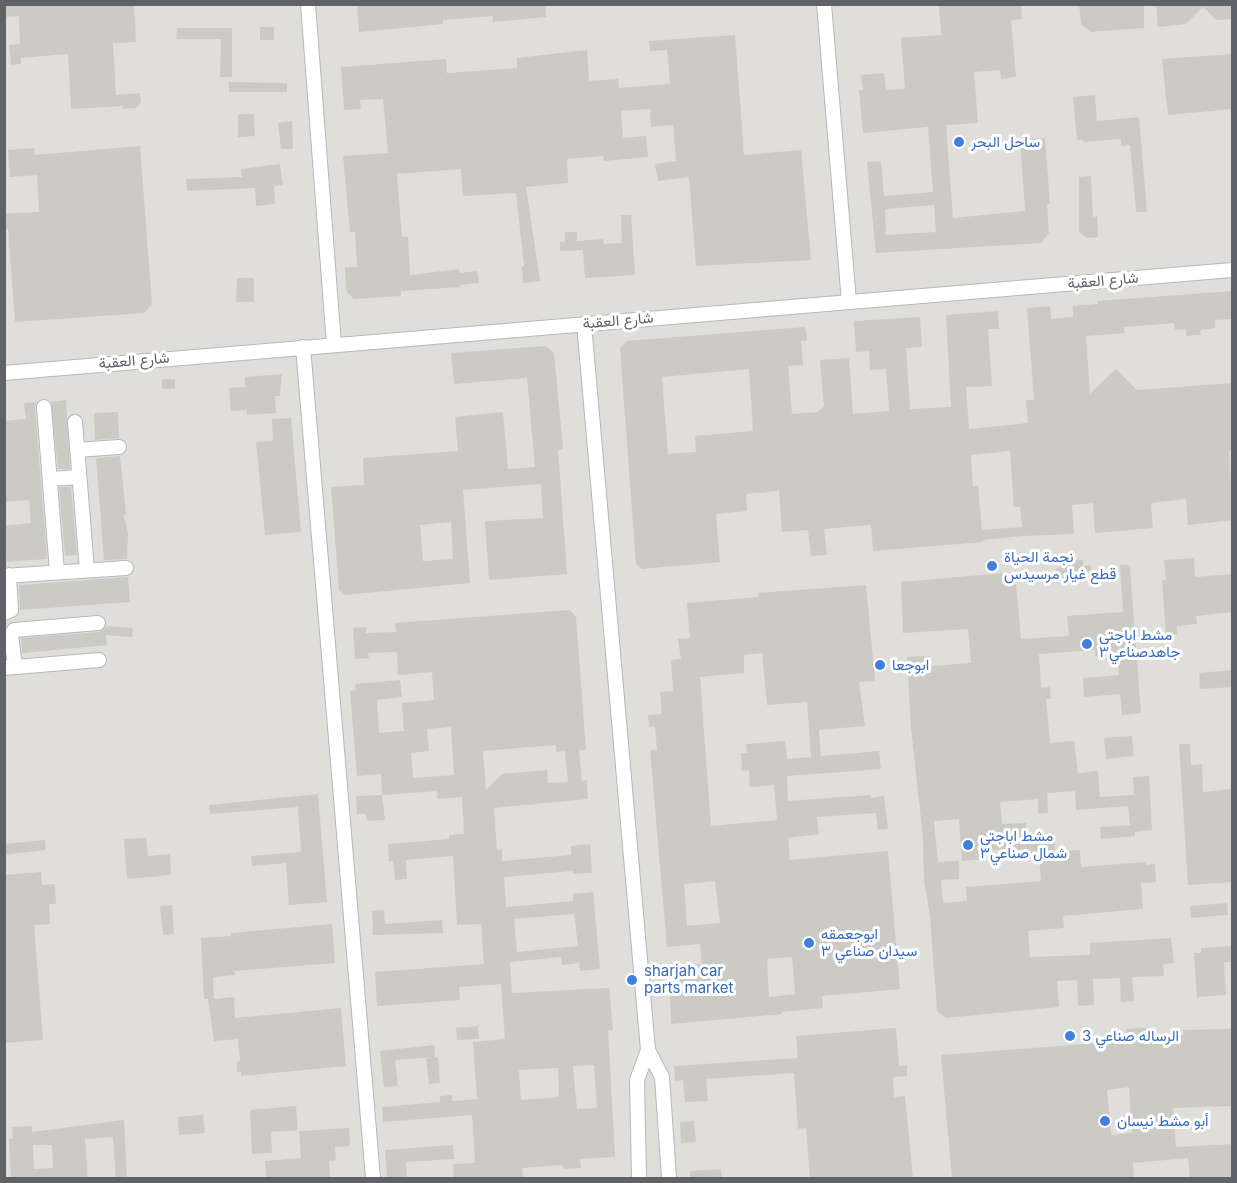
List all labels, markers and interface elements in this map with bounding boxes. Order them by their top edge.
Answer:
place label: ساحل البحر [971,133,1040,151]
marker: ساحل البحر [952,135,966,149]
street label: شارع العقبة [1067,269,1139,293]
street label: شارع العقبة [582,309,654,333]
street label: شارع العقبة [98,349,170,373]
place label: نجمة الحياة قطع غيار مرسيدس [1004,548,1116,583]
marker: نجمة الحياة قطع غيار مرسيدس [985,559,999,573]
place label: مشط اباجتي جاهدصناعي٣ [1099,626,1180,661]
marker: مشط اباجتي جاهدصناعي٣ [1080,637,1094,651]
place label: ابوجعا [892,656,929,674]
marker: ابوجعا [873,658,887,672]
place label: مشط اباجتي شمال صناعي٣ [980,827,1067,862]
marker: مشط اباجتي شمال صناعي٣ [961,838,975,852]
place label: ابوجعمقه سيدان صناعي ٣ [821,925,917,960]
marker: ابوجعمقه سيدان صناعي ٣ [802,936,816,950]
place label: sharjah car parts market [644,962,734,997]
marker: sharjah car parts market [625,973,639,987]
place label: الرساله صناعي 3 [1082,1027,1179,1045]
marker: الرساله صناعي 3 [1063,1029,1077,1043]
place label: أبو مشط نيسان [1117,1112,1209,1130]
marker: أبو مشط نيسان [1098,1114,1112,1128]

